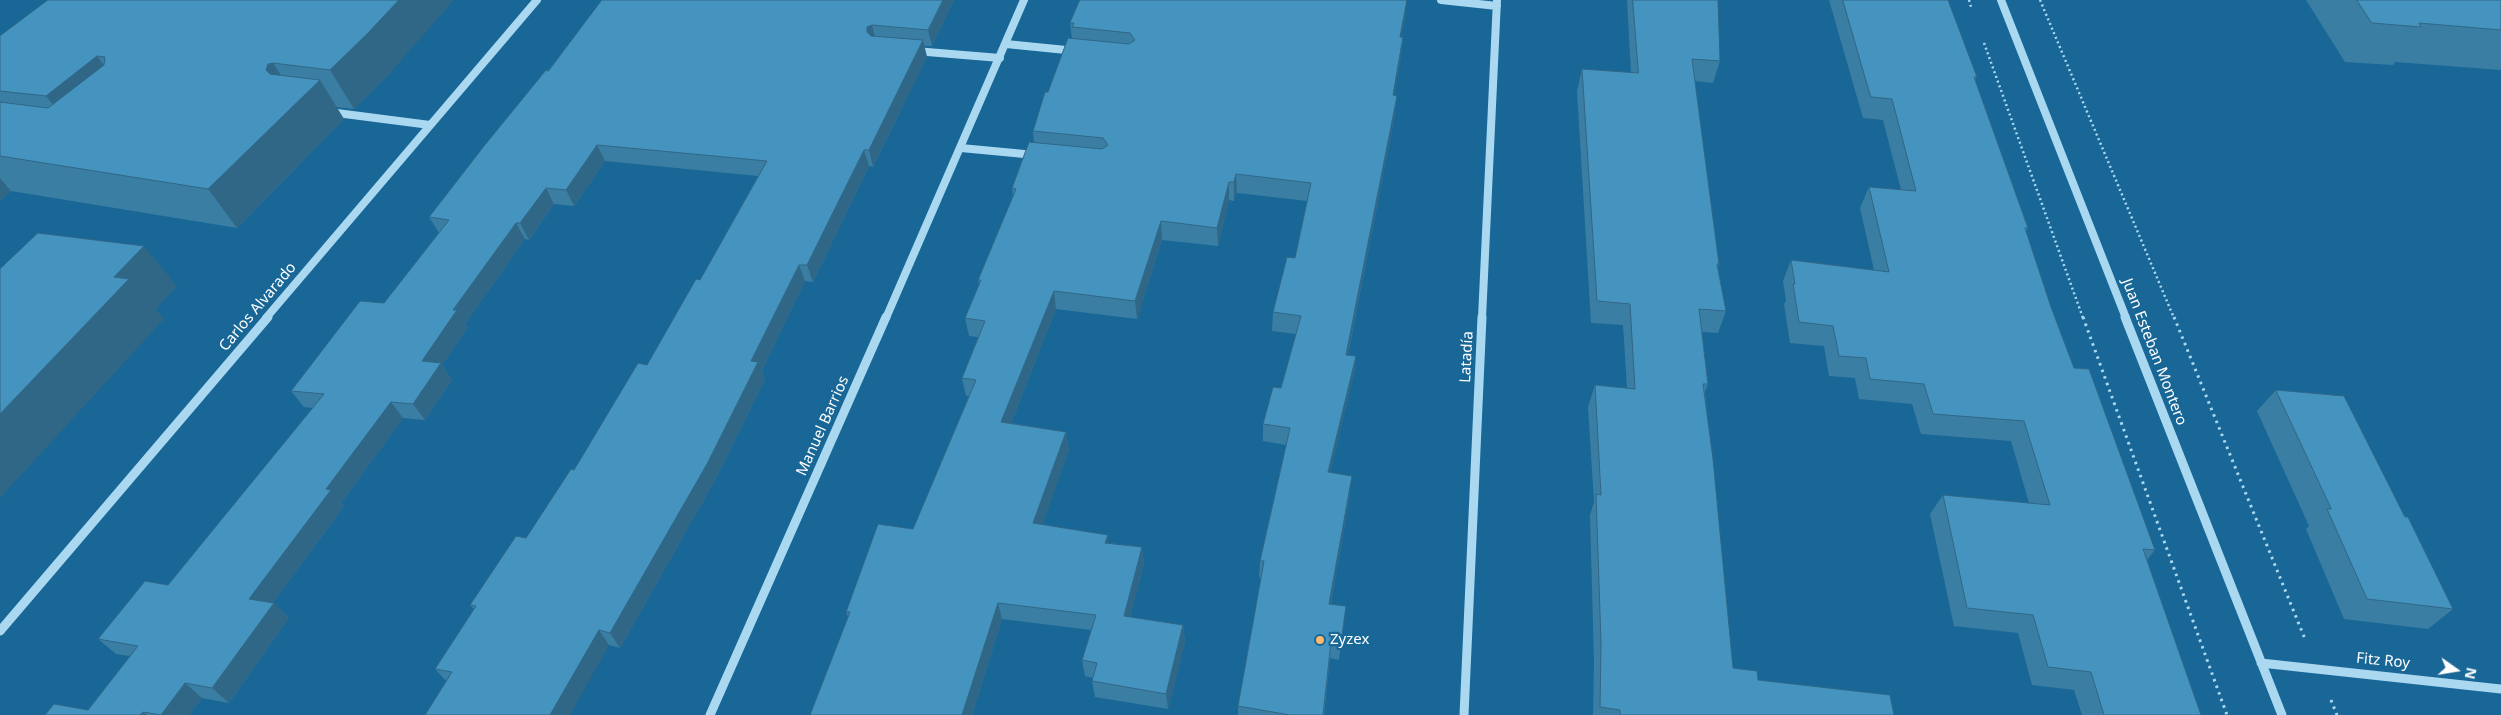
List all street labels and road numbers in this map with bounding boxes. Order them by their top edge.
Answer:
street label: Carlos Alvarado [216,259,300,355]
street label: Juan Esteban Montero [2118,276,2190,428]
street label: Latadía [1457,331,1477,383]
street label: Manuel Barrios [793,373,853,479]
street label: Fitz Roy [2355,649,2411,673]

